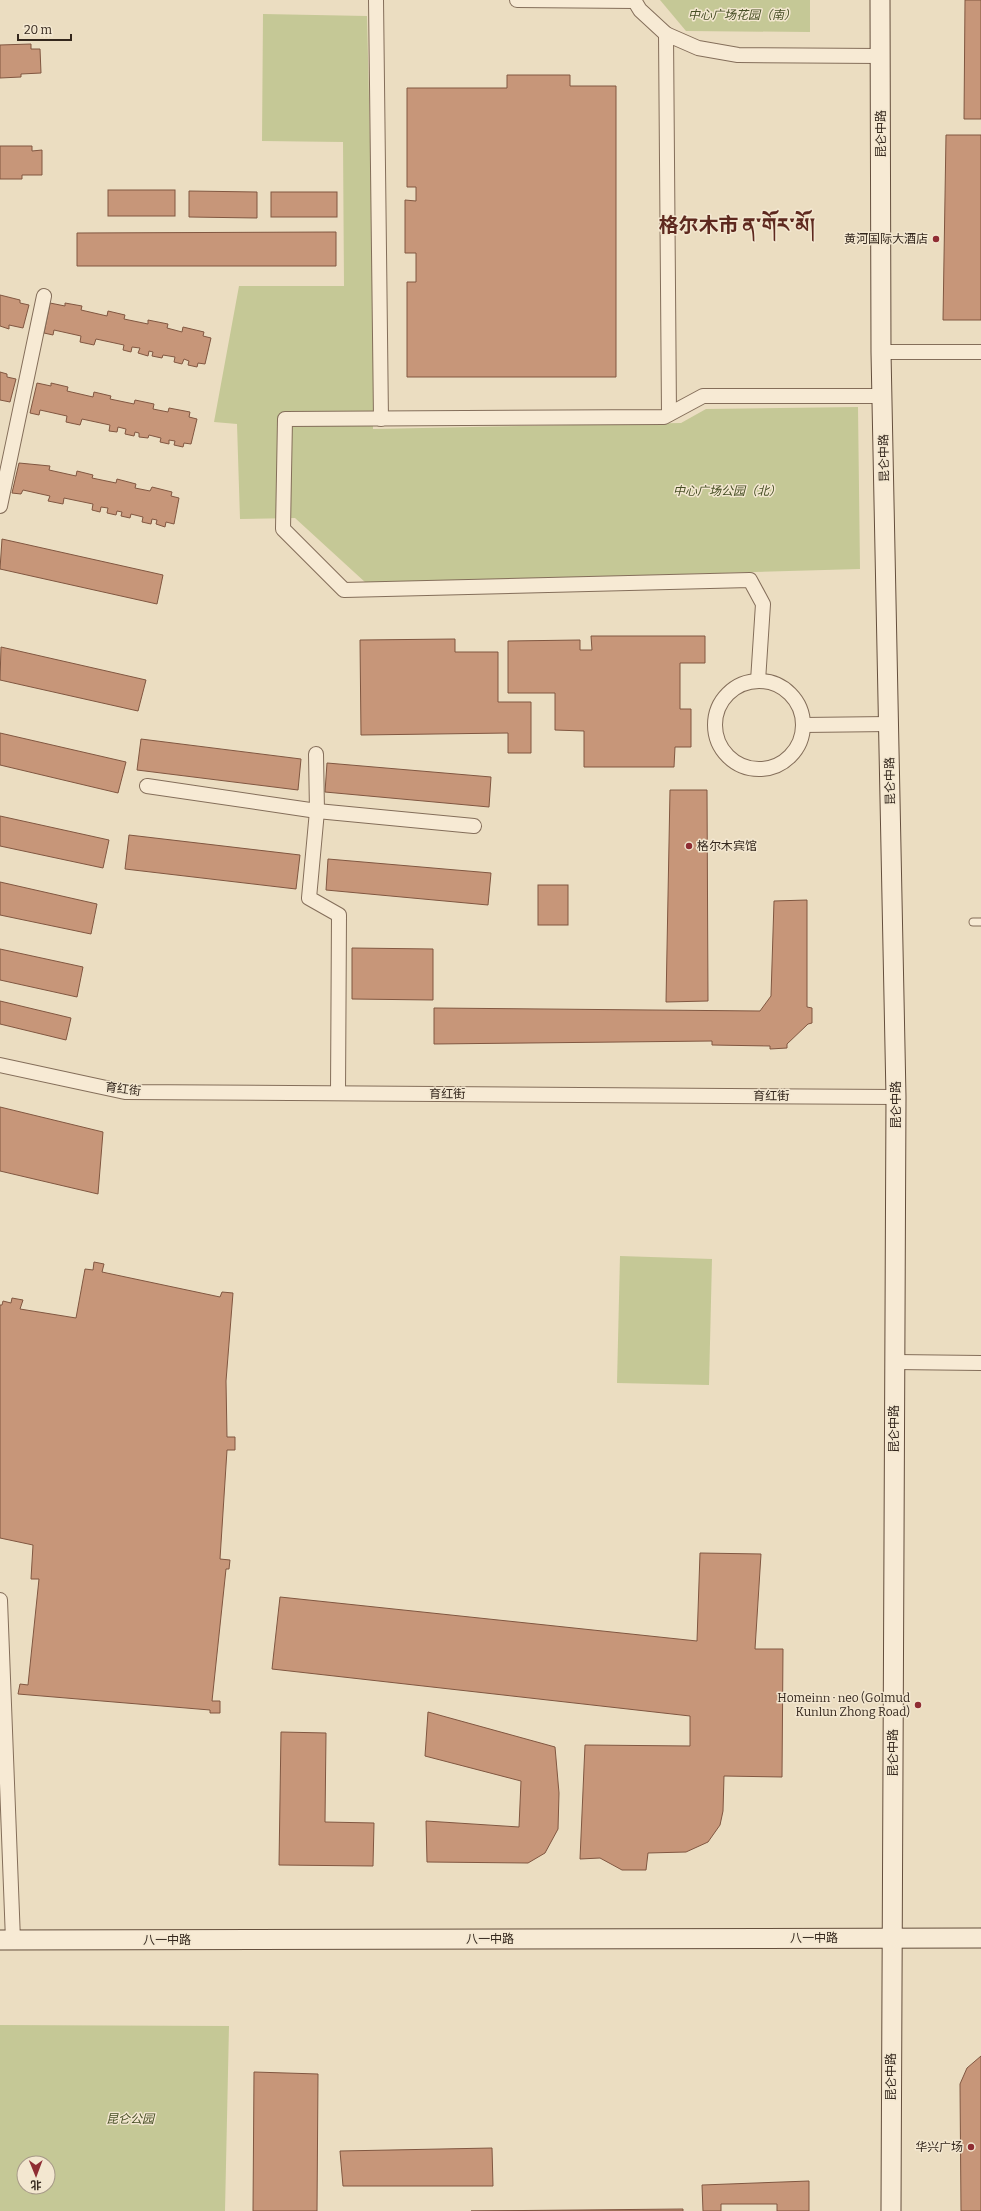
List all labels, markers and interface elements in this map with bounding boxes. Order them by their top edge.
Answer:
park label: 中心广场花园（南） [688,8,796,22]
scale bar [18,16,71,42]
text: 20 m [24,23,53,37]
street label: 昆仑中路 [874,110,888,158]
district label: 格尔木市 ན་གོར་མོ། [658,209,816,242]
place label: 黄河国际大酒店 [844,232,928,246]
marker: 黄河国际大酒店 [931,234,941,244]
street label: 昆仑中路 [877,434,891,482]
park label: 中心广场公园（北） [673,484,781,498]
street label: 昆仑中路 [883,757,897,805]
place label: 格尔木宾馆 [697,839,757,853]
marker: 格尔木宾馆 [684,841,694,851]
street label: 育红街 [104,1080,142,1098]
street label: 昆仑中路 [889,1081,903,1129]
street label: 育红街 [429,1087,465,1101]
street label: 育红街 [753,1089,789,1103]
street label: 昆仑中路 [887,1405,901,1453]
place label: Homeinn · neo (Golmud Kunlun Zhong Road) [777,1690,910,1719]
marker: Homeinn · neo (Golmud Kunlun Zhong Road) [913,1700,923,1710]
street label: 昆仑中路 [886,1729,900,1777]
street label: 八一中路 [790,1931,838,1945]
street label: 八一中路 [466,1932,514,1946]
street label: 八一中路 [143,1933,191,1947]
street label: 昆仑中路 [884,2053,898,2101]
park label: 昆仑公园 [106,2112,156,2126]
place label: 华兴广场 [915,2140,963,2154]
marker: 华兴广场 [966,2142,976,2152]
north arrow [16,2155,56,2195]
text: 北 [31,2178,42,2191]

